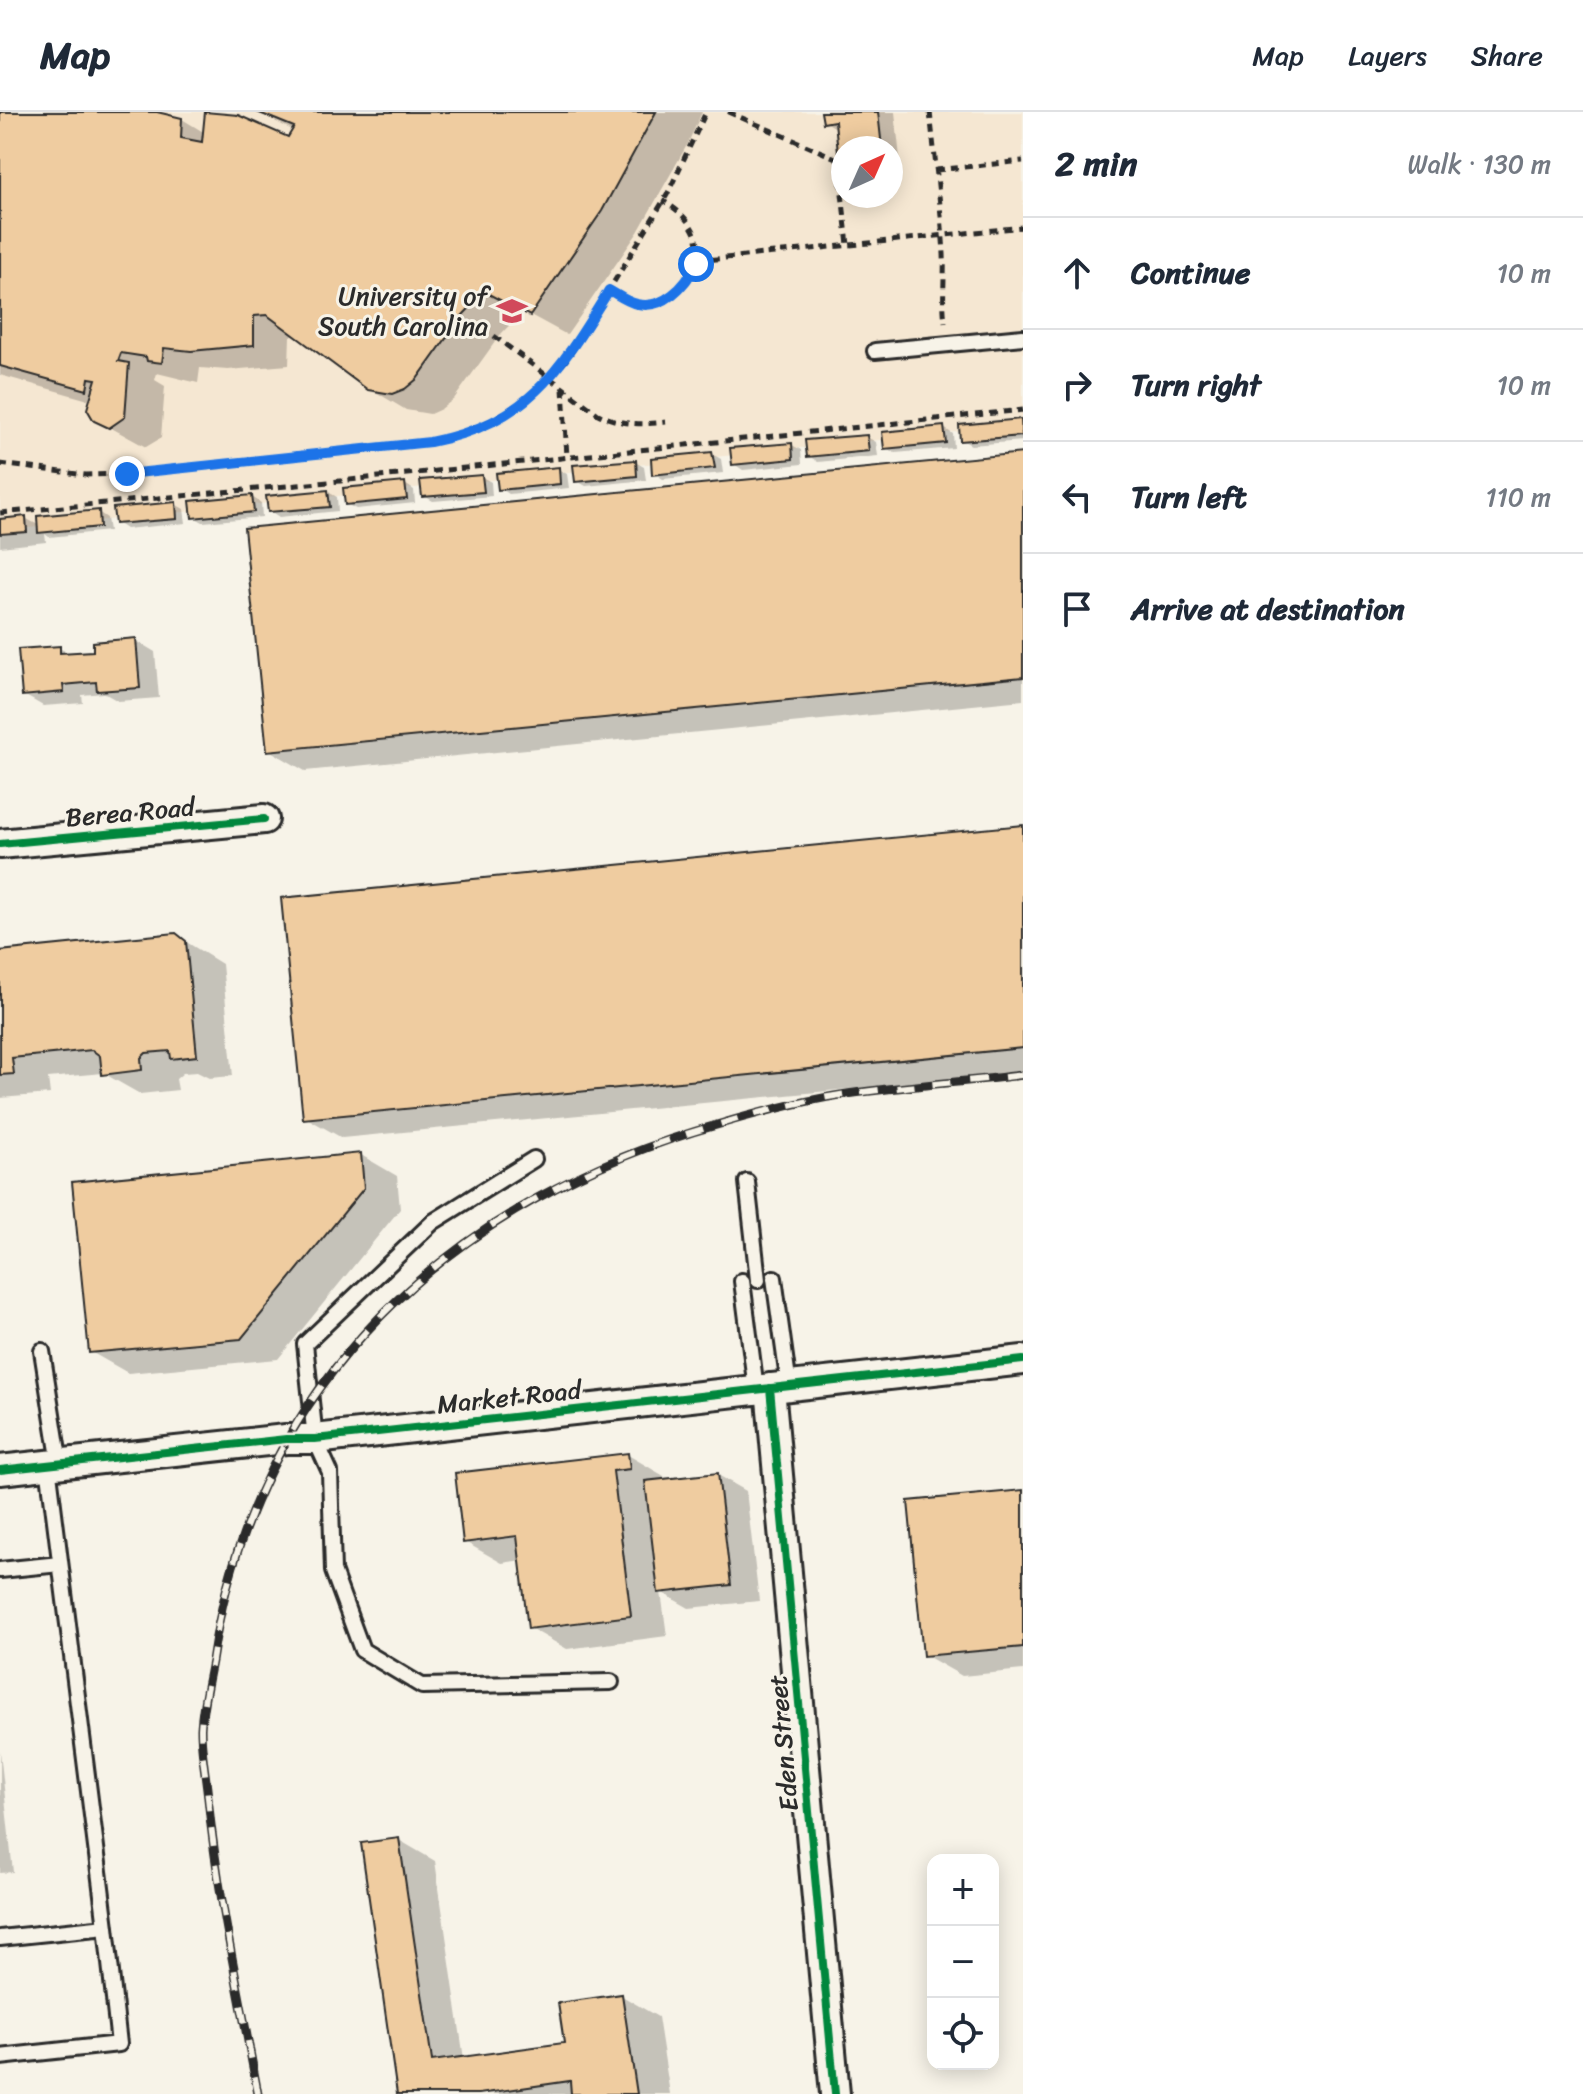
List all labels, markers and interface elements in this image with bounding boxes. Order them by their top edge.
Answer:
text: Map [40,22,110,89]
text: Map [1252,31,1304,80]
text: Layers [1348,31,1427,80]
text: Share [1471,31,1543,80]
text: 2 min [1055,134,1137,194]
north arrow [831,136,903,208]
text: Walk · 130 m [1408,141,1551,187]
route start [678,246,714,282]
text: Continue [1131,246,1250,300]
text: 10 m [1497,250,1551,296]
icon: ahead [1055,251,1099,295]
place label: University of South Carolina [318,273,491,349]
school or university icon: University of South Carolina [495,294,529,328]
text: Turn right [1131,358,1261,412]
text: 10 m [1497,362,1551,408]
icon: right [1055,363,1099,407]
route end [109,456,145,492]
text: Turn left [1131,470,1247,524]
text: 110 m [1486,474,1551,520]
icon: left [1055,475,1099,519]
text: Arrive at destination [1131,582,1405,636]
icon: arrive [1055,587,1099,631]
street label: Berea Road [64,783,199,841]
street label: Market Road [435,1366,586,1427]
street label: Eden Street [754,1673,812,1813]
map controls [927,1854,999,2070]
button: + [927,1854,999,1926]
button: − [927,1926,999,1998]
button: locate [927,1998,999,2070]

